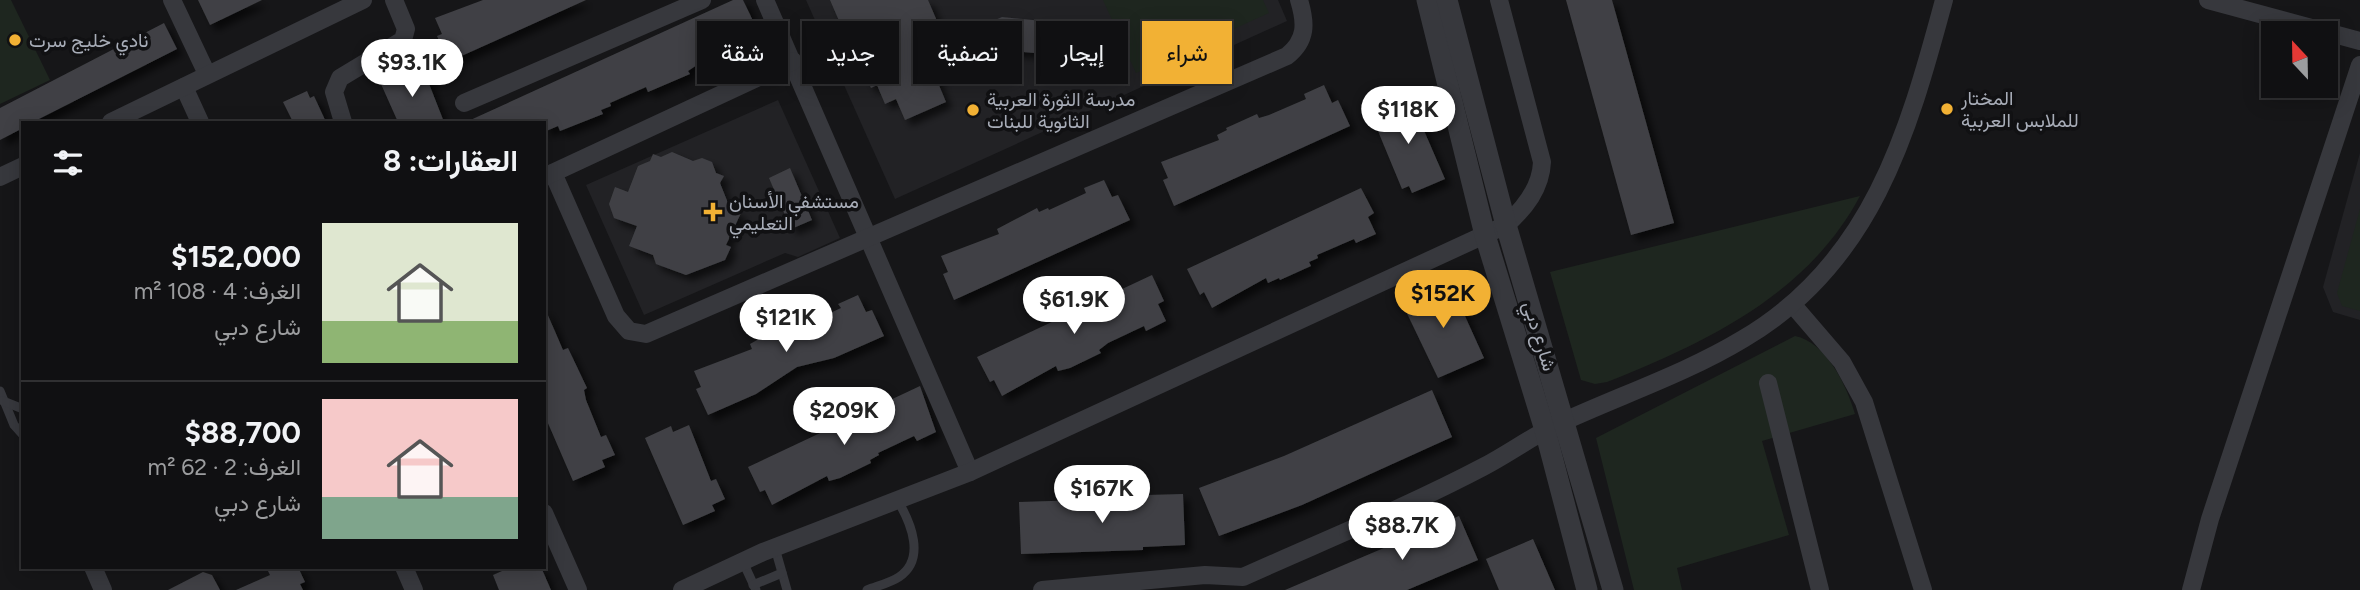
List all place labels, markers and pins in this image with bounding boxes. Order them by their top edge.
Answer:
place label: نادي خليج سرت [29,29,149,56]
marker: نادي خليج سرت [7,32,23,48]
pin: $93.1K [355,40,469,99]
pin: $118K [1359,86,1457,146]
place label: المختار للملابس العربية [1960,87,2079,132]
place label: مدرسة الثورة العربية الثانوية للبنات [987,88,1135,133]
marker: المختار للملابس العربية [1939,101,1955,117]
marker: مدرسة الثورة العربية الثانوية للبنات [965,102,981,118]
place label: مستشفي الأسنان التعليمي [729,190,859,239]
marker: مستشفي الأسنان التعليمي [703,202,723,222]
pin: $152K [1394,270,1492,330]
pin: $61.9K [1017,276,1131,336]
pin: $121K [737,294,835,354]
pin: $209K [795,388,893,447]
pin: $167K [1053,466,1151,525]
pin: $88.7K [1345,503,1459,562]

